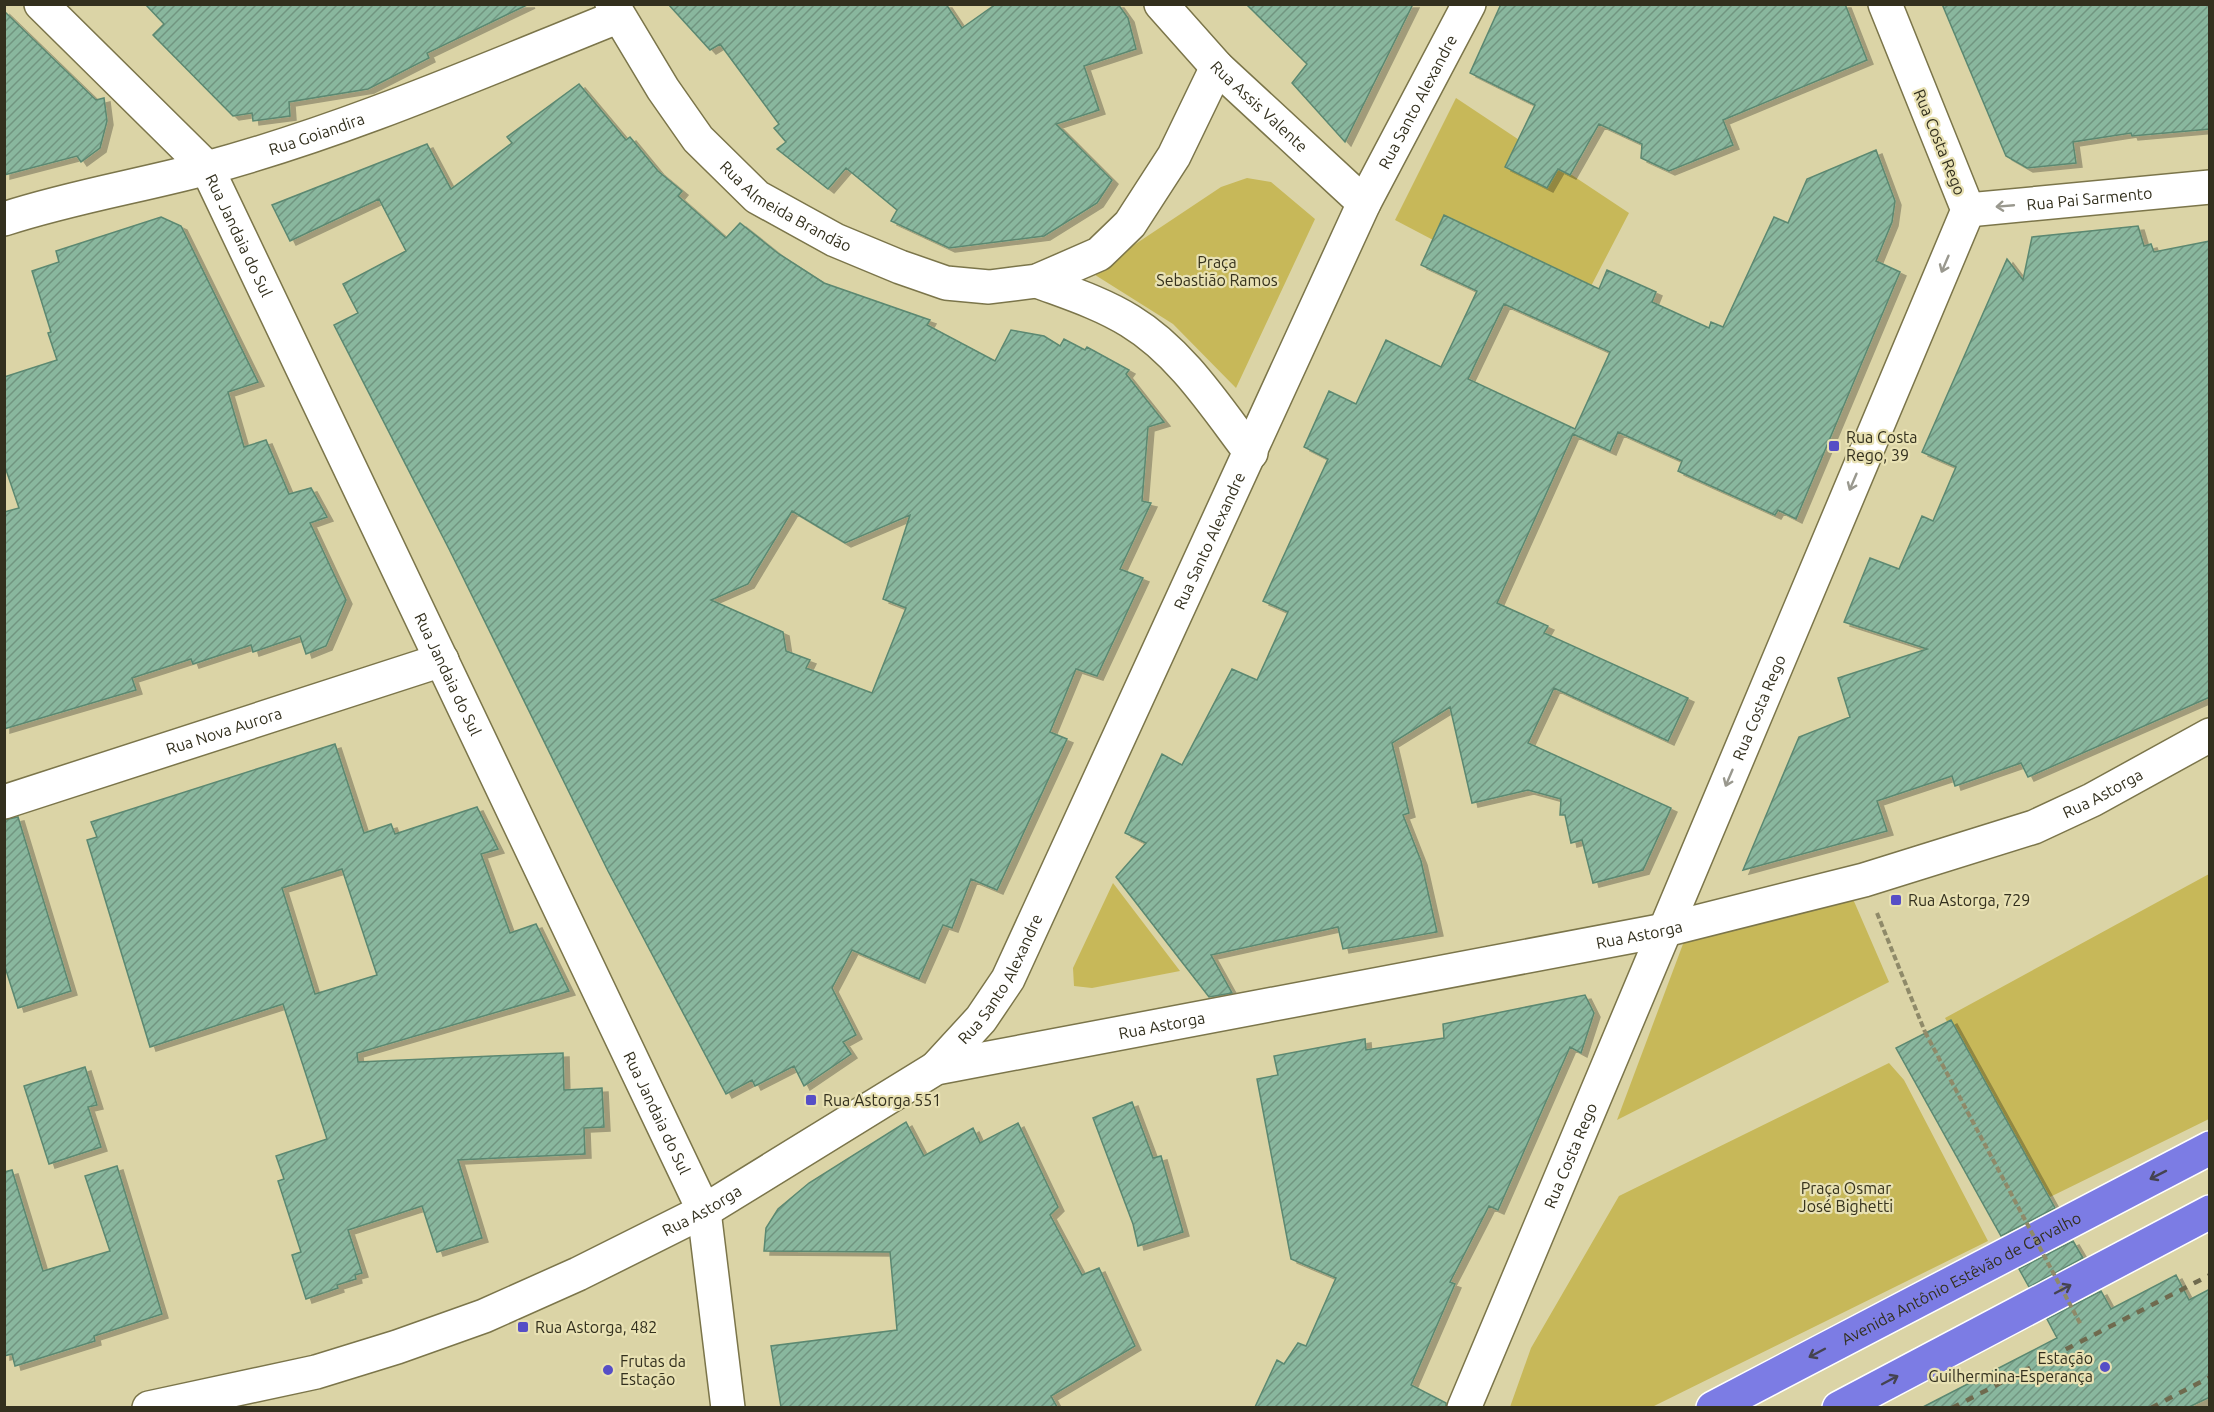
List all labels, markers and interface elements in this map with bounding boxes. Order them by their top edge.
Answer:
street label: Rua Santo Alexandre [1375,32,1460,172]
street label: Rua Assis Valente [1207,57,1312,155]
street label: Rua Costa Rego [1911,86,1969,198]
street label: Rua Goiandira [266,109,367,158]
street label: Rua Almeida Brandão [717,157,854,255]
street label: Rua Jandaia do Sul [202,171,276,300]
street label: Rua Pai Sarmento [2026,184,2153,213]
one-way arrow [1995,201,2015,212]
park label: Praça Sebastião Ramos [1156,253,1278,289]
one-way arrow [1939,254,1950,272]
place label: Rua Costa Rego, 39 [1846,428,1918,464]
marker: Rua Costa Rego, 39 [1827,439,1841,453]
street label: Rua Santo Alexandre [1170,469,1248,612]
one-way arrow [1847,472,1858,491]
street label: Rua Jandaia do Sul [411,610,485,738]
street label: Rua Costa Rego [1729,652,1789,763]
street label: Rua Nova Aurora [164,704,284,758]
street label: Rua Astorga [2060,765,2146,821]
one-way arrow [1723,768,1734,787]
place label: Rua Astorga, 729 [1908,891,2030,909]
marker: Rua Astorga, 729 [1889,893,1903,907]
street label: Rua Santo Alexandre [954,911,1046,1047]
street label: Rua Astorga [1594,917,1684,952]
street label: Rua Astorga [1117,1008,1206,1042]
street label: Rua Jandaia do Sul [620,1049,694,1177]
place label: Rua Astorga 551 [823,1091,941,1109]
marker: Rua Astorga 551 [804,1093,818,1107]
street label: Rua Costa Rego [1540,1100,1600,1211]
one-way arrow [2149,1170,2167,1182]
park label: Praça Osmar José Bighetti [1799,1179,1893,1215]
street label: Rua Astorga [659,1181,745,1239]
street label: Avenida Antônio Estêvão de Carvalho [1838,1208,2084,1348]
one-way arrow [2054,1283,2072,1295]
place label: Rua Astorga, 482 [535,1318,657,1336]
marker: Rua Astorga, 482 [516,1320,530,1334]
one-way arrow [1809,1347,1826,1359]
place label: Estação Guilhermina-Esperança [1928,1349,2093,1385]
place label: Frutas da Estação [620,1352,686,1388]
marker: Estação Guilhermina-Esperança [2098,1360,2112,1374]
marker: Frutas da Estação [601,1363,615,1377]
one-way arrow [1881,1374,1899,1385]

